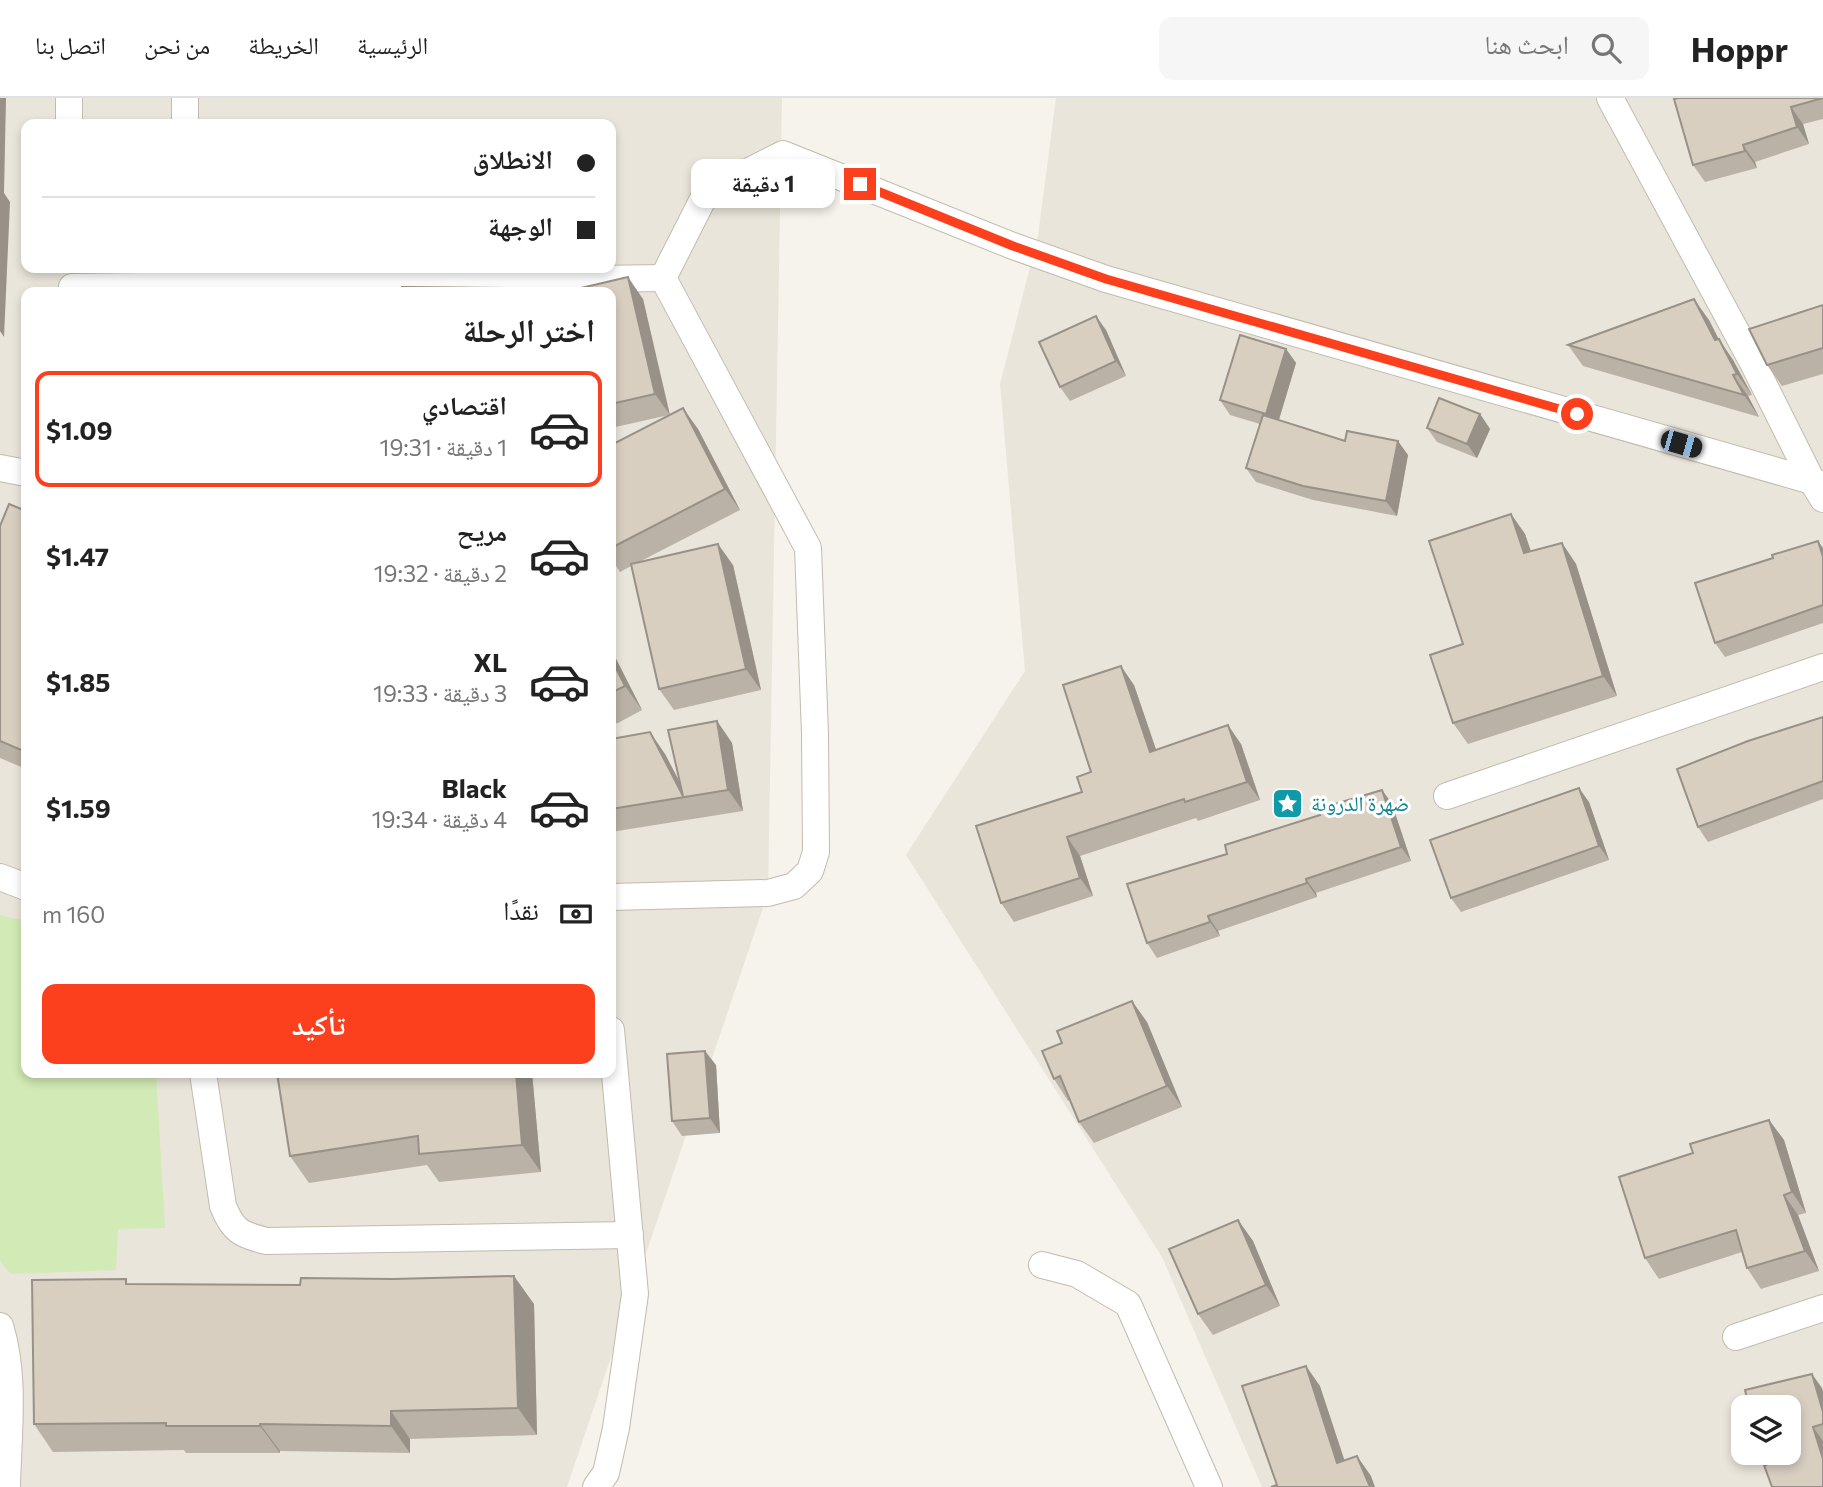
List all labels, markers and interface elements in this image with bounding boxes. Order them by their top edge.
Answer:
search box [1159,17,1649,80]
text: ابحث هنا [1485,28,1569,59]
text: Hoppr [1691,28,1788,69]
icon: search [1587,29,1625,67]
text: اتصل بنا [35,30,106,59]
text: من نحن [144,30,210,59]
text: الخريطة [248,30,319,59]
text: الرئيسية [357,30,428,59]
text: الانطلاق [473,143,553,174]
callout: 1 دقيقة [692,160,836,208]
route end [844,168,876,200]
text: 1 دقيقة [731,169,795,197]
text: الوجهة [488,210,553,241]
text: اختر الرحلة [463,309,595,349]
text: اقتصادي [422,389,507,420]
icon: car [528,398,591,461]
route start [1561,398,1593,430]
text: $1.09 [46,414,113,445]
car [1658,428,1705,460]
text: 1 دقيقة · 19:31 [380,433,507,461]
text: مريح [457,515,507,546]
icon: car [528,524,591,587]
text: $1.47 [46,540,109,571]
text: 2 دقيقة · 19:32 [374,559,507,587]
text: XL [473,646,507,677]
icon: car [528,650,591,713]
text: $1.85 [46,666,110,697]
text: 3 دقيقة · 19:33 [373,679,507,707]
text: Black [441,772,507,803]
icon: car [528,776,591,839]
place icon: ضهرة الدرونة [1271,787,1305,821]
place label: ضهرة الدرونة [1311,790,1409,816]
text: $1.59 [46,792,111,823]
text: 4 دقيقة · 19:34 [372,805,507,833]
text: نقدًا [503,894,539,925]
icon: cash [557,895,595,933]
text: 160 m [42,900,105,928]
button: تأكيد [42,984,595,1064]
map controls [1731,1395,1801,1465]
button: layers [1731,1395,1801,1465]

